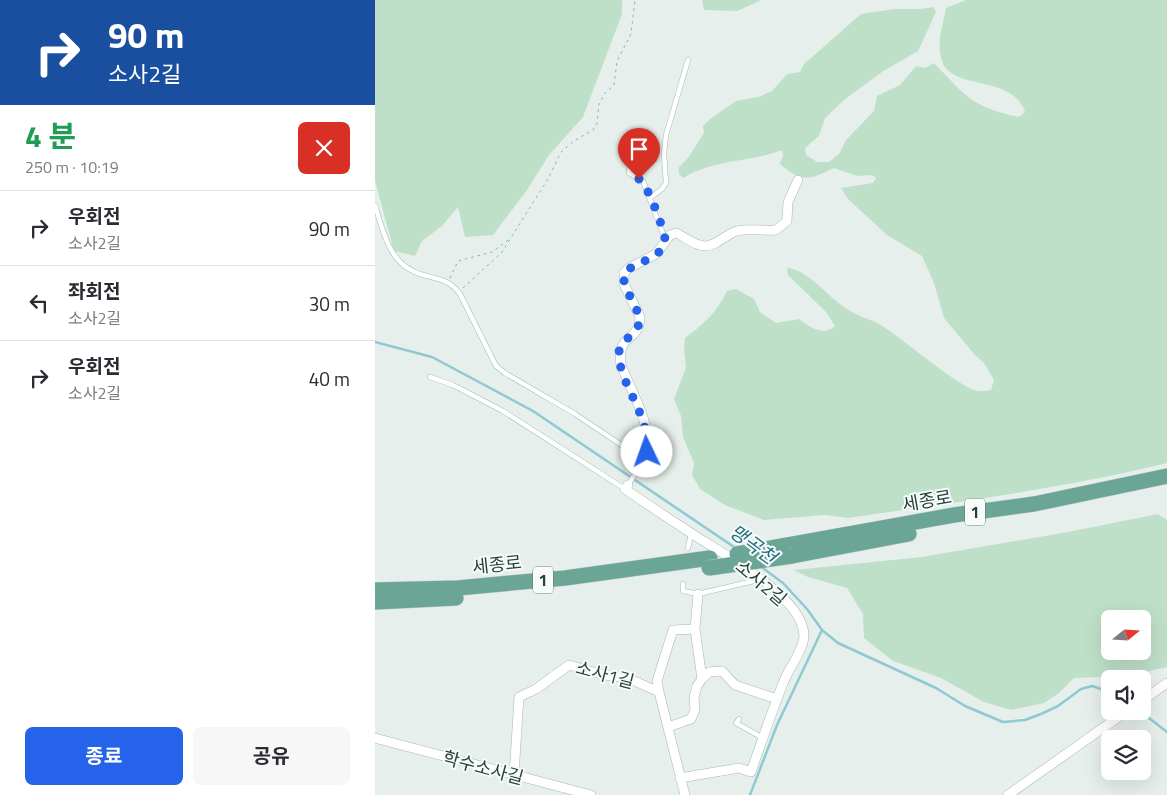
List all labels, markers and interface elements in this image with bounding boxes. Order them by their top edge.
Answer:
text: 90 m [108,8,184,62]
icon: right [25,20,90,85]
text: 소사2길 [108,57,181,91]
text: 4 분 [25,113,76,159]
button: close [298,122,350,174]
pin [618,128,660,179]
icon: arrive [625,135,653,163]
text: 250 m · 10:19 [25,155,119,179]
text: 우회전 [68,201,120,230]
icon: right [25,214,53,242]
text: 90 m [309,214,350,243]
text: 소사2길 [68,231,121,255]
text: 좌회전 [68,276,120,305]
icon: left [25,289,53,317]
text: 30 m [309,289,350,318]
text: 소사2길 [68,306,121,330]
text: 우회전 [68,351,120,380]
icon: right [25,364,53,392]
text: 40 m [309,364,350,393]
text: 소사2길 [68,381,121,405]
position arrow [620,425,672,477]
street label: 세종로 [900,483,954,518]
road number: 1 [965,498,985,526]
water label: 맹곡천 [724,516,784,572]
street label: 세종로 [471,548,523,581]
street label: 소사2길 [730,553,793,612]
road number: 1 [533,566,553,594]
north arrow [1101,610,1151,660]
map controls [1101,610,1151,780]
street label: 소사1길 [573,654,637,695]
button: sound [1101,670,1151,720]
button: 종료 [25,727,183,785]
button: 공유 [193,727,350,785]
button: layers [1101,730,1151,780]
street label: 학수소사길 [440,744,527,791]

